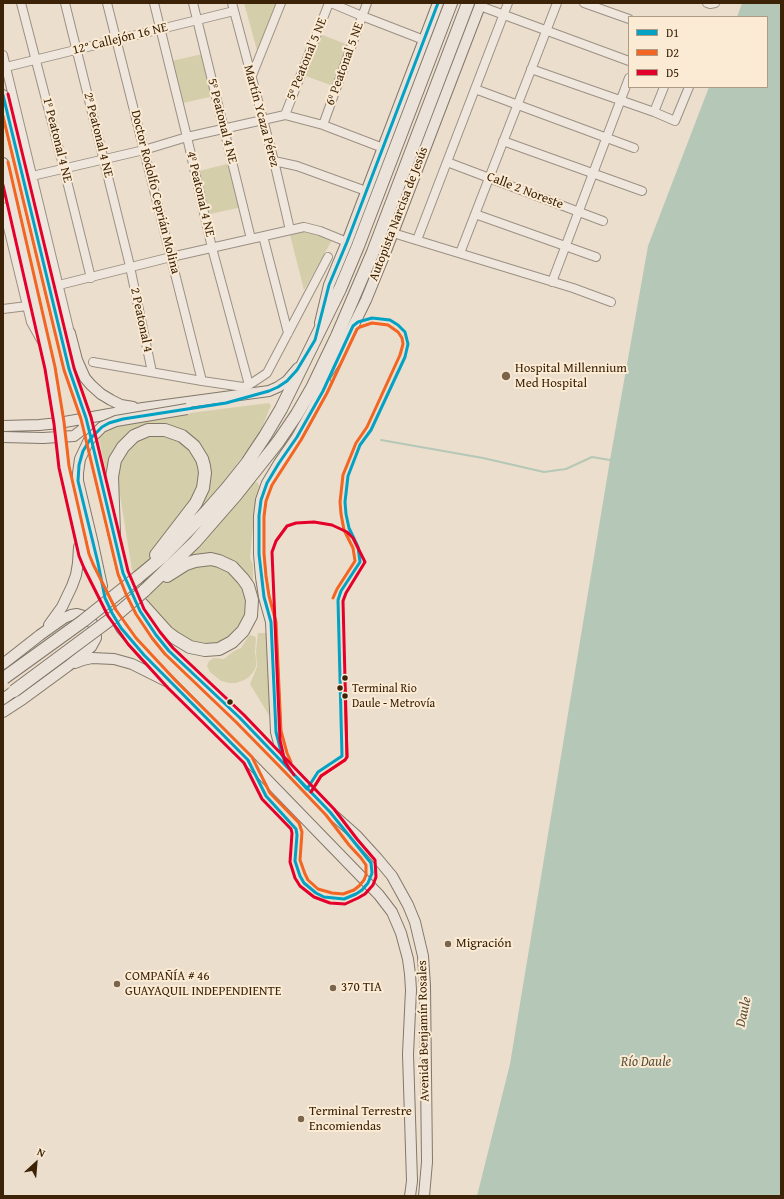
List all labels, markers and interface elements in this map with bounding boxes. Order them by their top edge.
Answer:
street label: 5º Peatonal 5 NE [283,16,331,102]
legend [628,16,768,88]
street label: 12° Callejón 16 NE [71,20,169,58]
street label: 6º Peatonal 5 NE [323,20,367,108]
text: D1 [666,24,679,41]
text: D2 [666,44,679,61]
street label: Martín Ycaza Pérez [240,63,282,169]
text: D5 [666,64,679,81]
street label: 5º Peatonal 4 NE [204,77,240,165]
street label: 2º Peatonal 4 NE [80,91,116,179]
street label: 1º Peatonal 4 NE [39,96,75,184]
street label: Doctor Rodolfo Ceprián Molina [127,108,183,276]
street label: Autopista Narcisa de Jesús [366,145,432,283]
street label: 4º Peatonal 4 NE [183,150,217,238]
street label: Calle 2 Noreste [484,169,566,213]
street label: 2 Peatonal 4 [127,286,155,354]
place label: Hospital Millennium Med Hospital [515,361,627,392]
marker: Hospital Millennium Med Hospital [500,370,512,382]
unlabelled marker [340,673,350,683]
place label: Terminal Rio Daule - Metrovía [352,682,435,710]
unlabelled marker [335,683,345,693]
marker: Terminal Rio Daule - Metrovía [340,691,350,701]
unlabelled marker [225,697,235,707]
place label: Migración [456,936,511,952]
marker: Migración [443,939,453,949]
street label: Avenida Benjamín Rosales [415,960,433,1102]
place label: COMPAÑÍA # 46 GUAYAQUIL INDEPENDIENTE [125,969,281,1000]
marker: COMPAÑÍA # 46 GUAYAQUIL INDEPENDIENTE [112,979,122,989]
place label: 370 TIA [341,980,382,996]
marker: 370 TIA [328,983,338,993]
water label: Daule [733,995,755,1029]
water label: Río Daule [621,1054,671,1070]
place label: Terminal Terrestre Encomiendas [309,1104,412,1135]
marker: Terminal Terrestre Encomiendas [296,1114,306,1124]
north arrow [16,1143,56,1183]
text: N [34,1143,48,1161]

